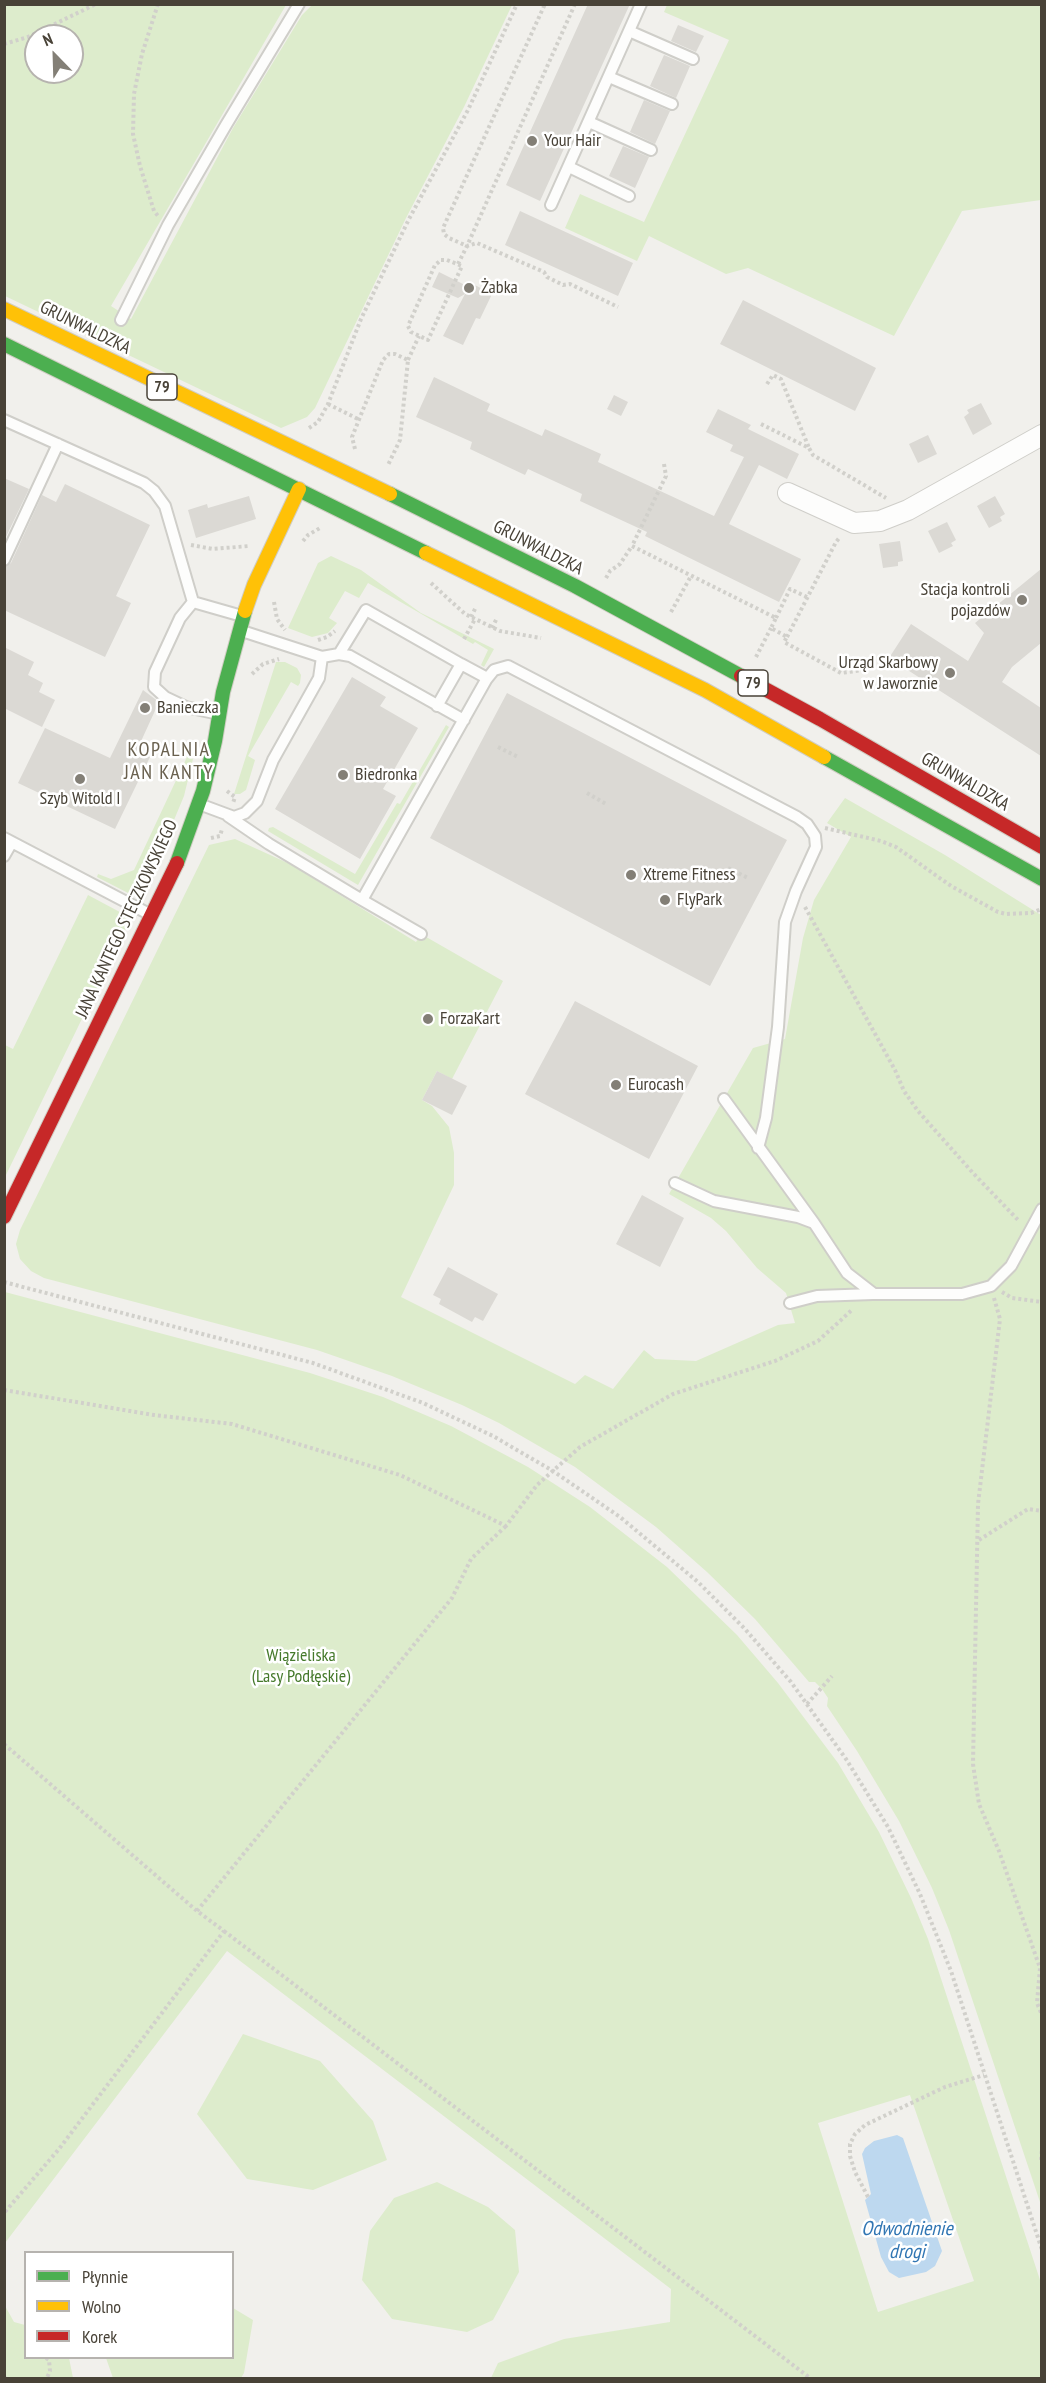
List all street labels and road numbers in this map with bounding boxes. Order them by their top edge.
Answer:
street label: GRUNWALDZKA [36,297,134,359]
road number: 79 [147,374,177,400]
street label: GRUNWALDZKA [489,516,587,580]
road number: 79 [738,670,768,696]
street label: GRUNWALDZKA [917,748,1013,816]
street label: JANA KANTEGO STECZKOWSKIEGO [71,816,183,1022]

